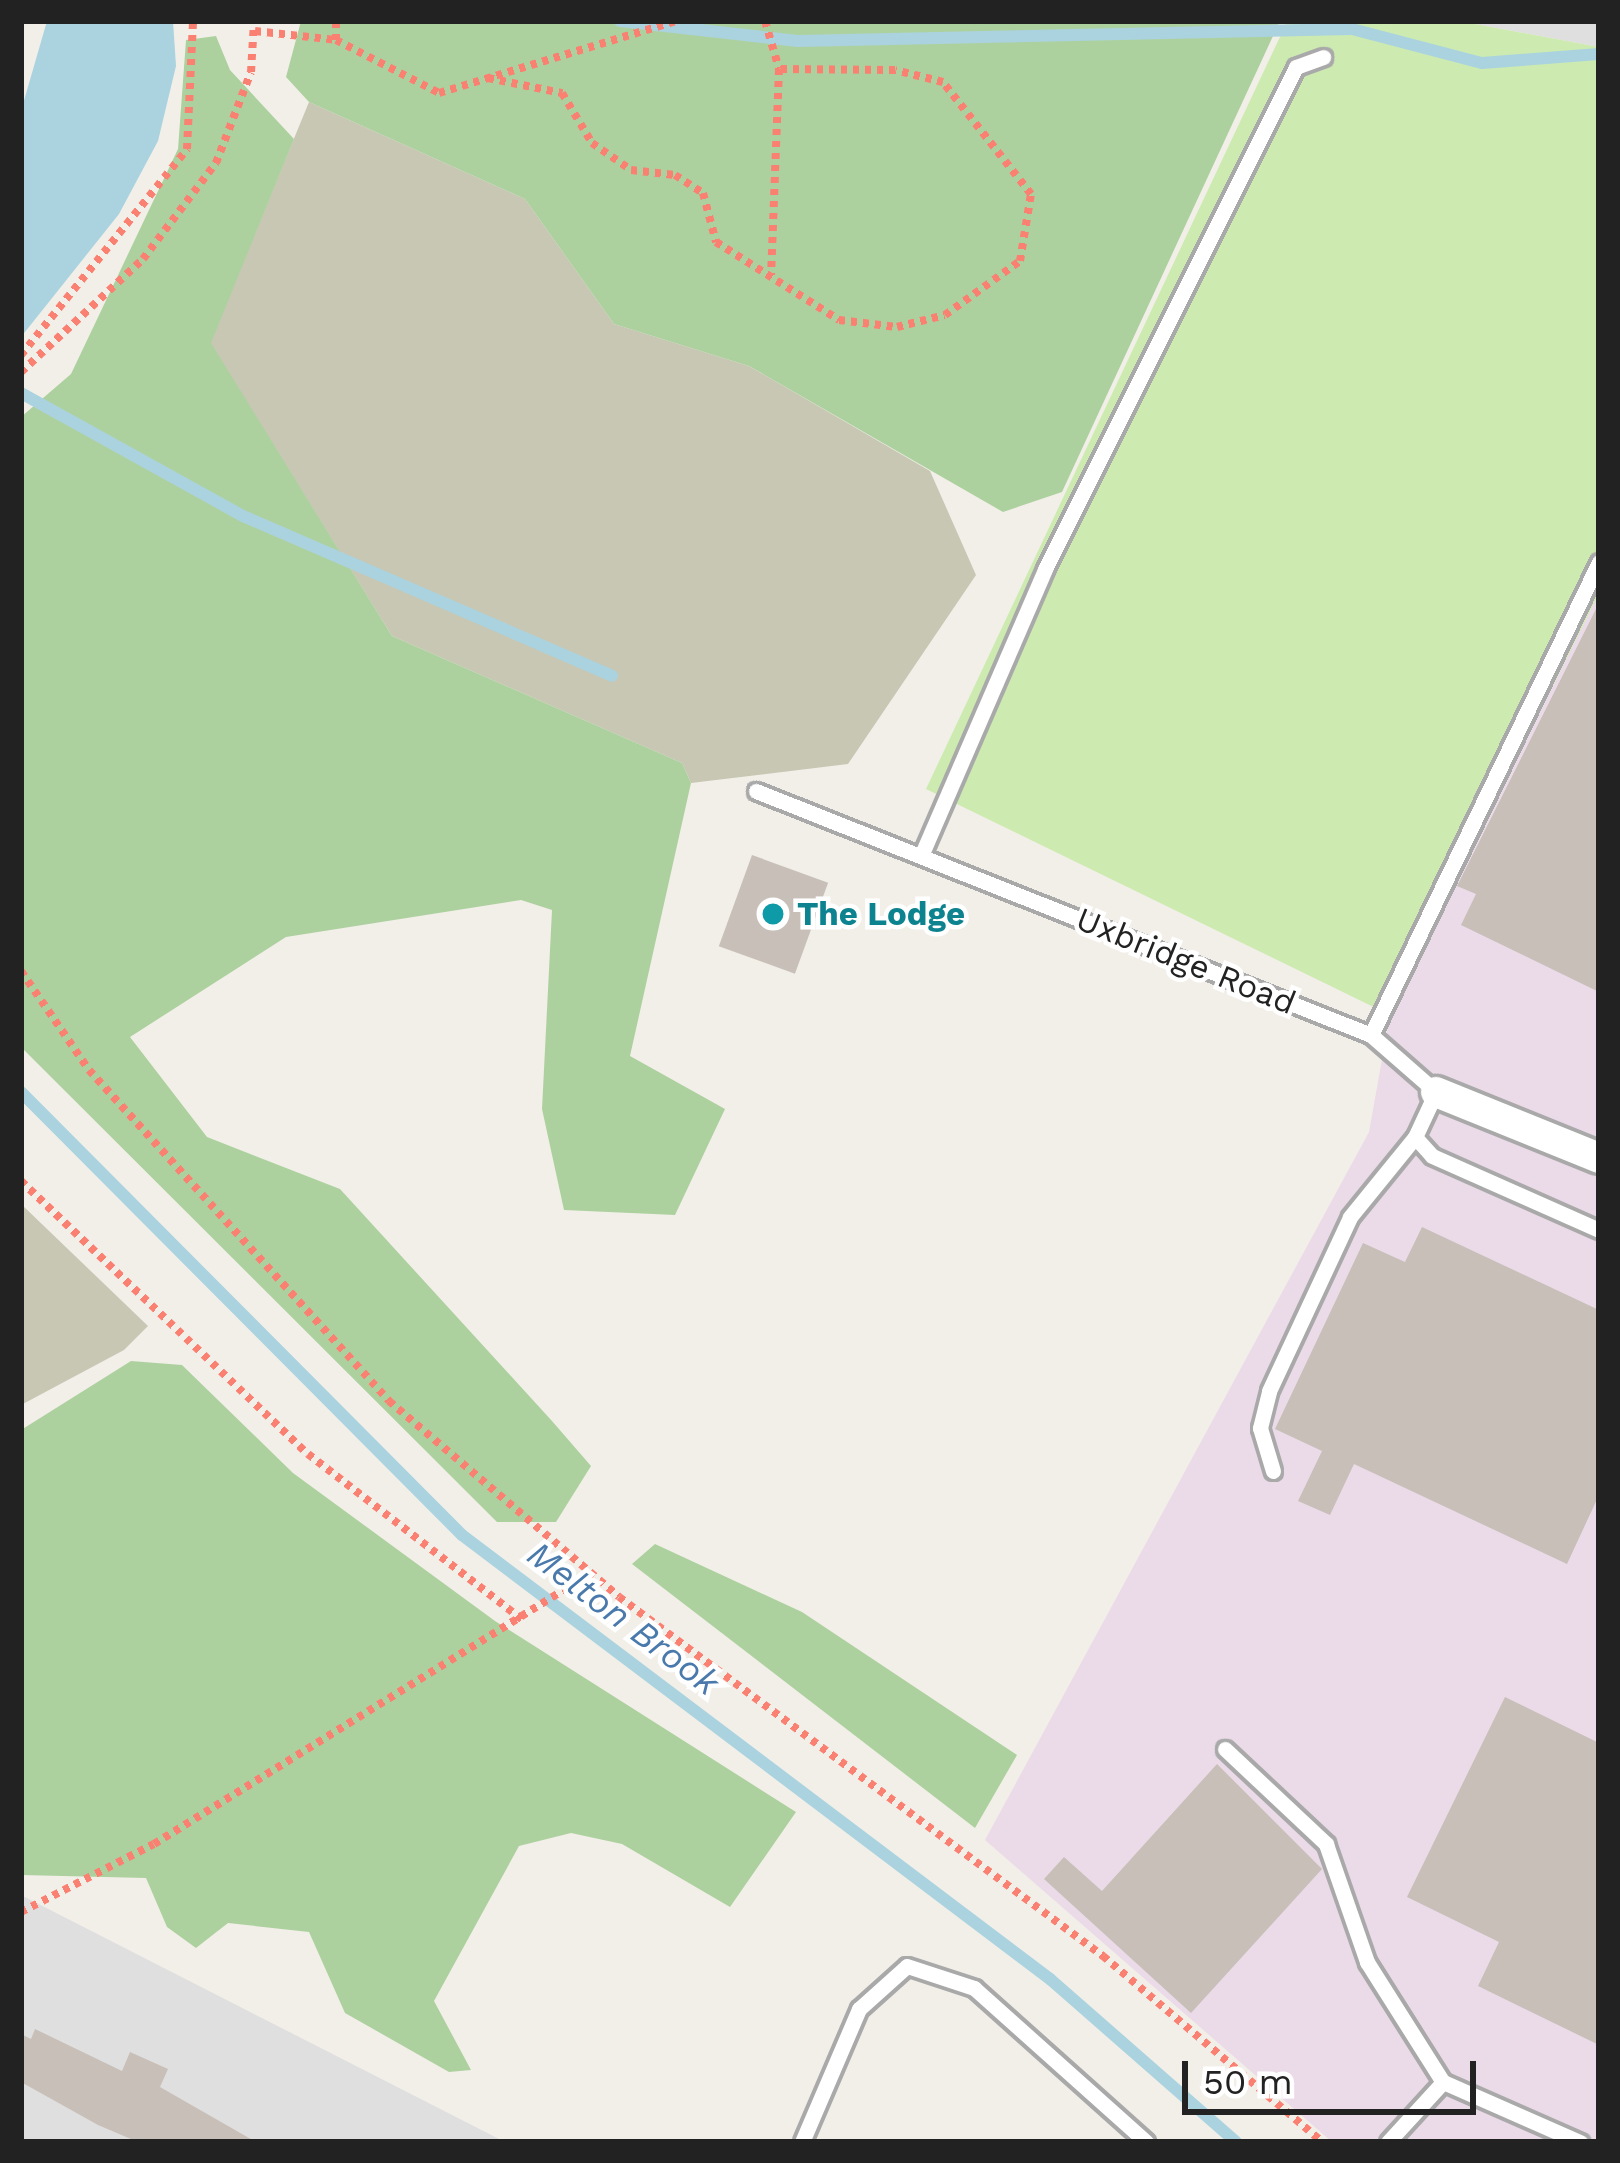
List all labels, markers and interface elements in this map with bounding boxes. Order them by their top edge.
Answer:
place label: The Lodge [797,894,965,934]
street label: Uxbridge Road [1071,899,1301,1023]
marker: The Lodge [760,901,786,927]
water label: Melton Brook [518,1533,728,1705]
scale bar [1188,2037,1482,2111]
text: 50 m [1203,2061,1293,2103]

